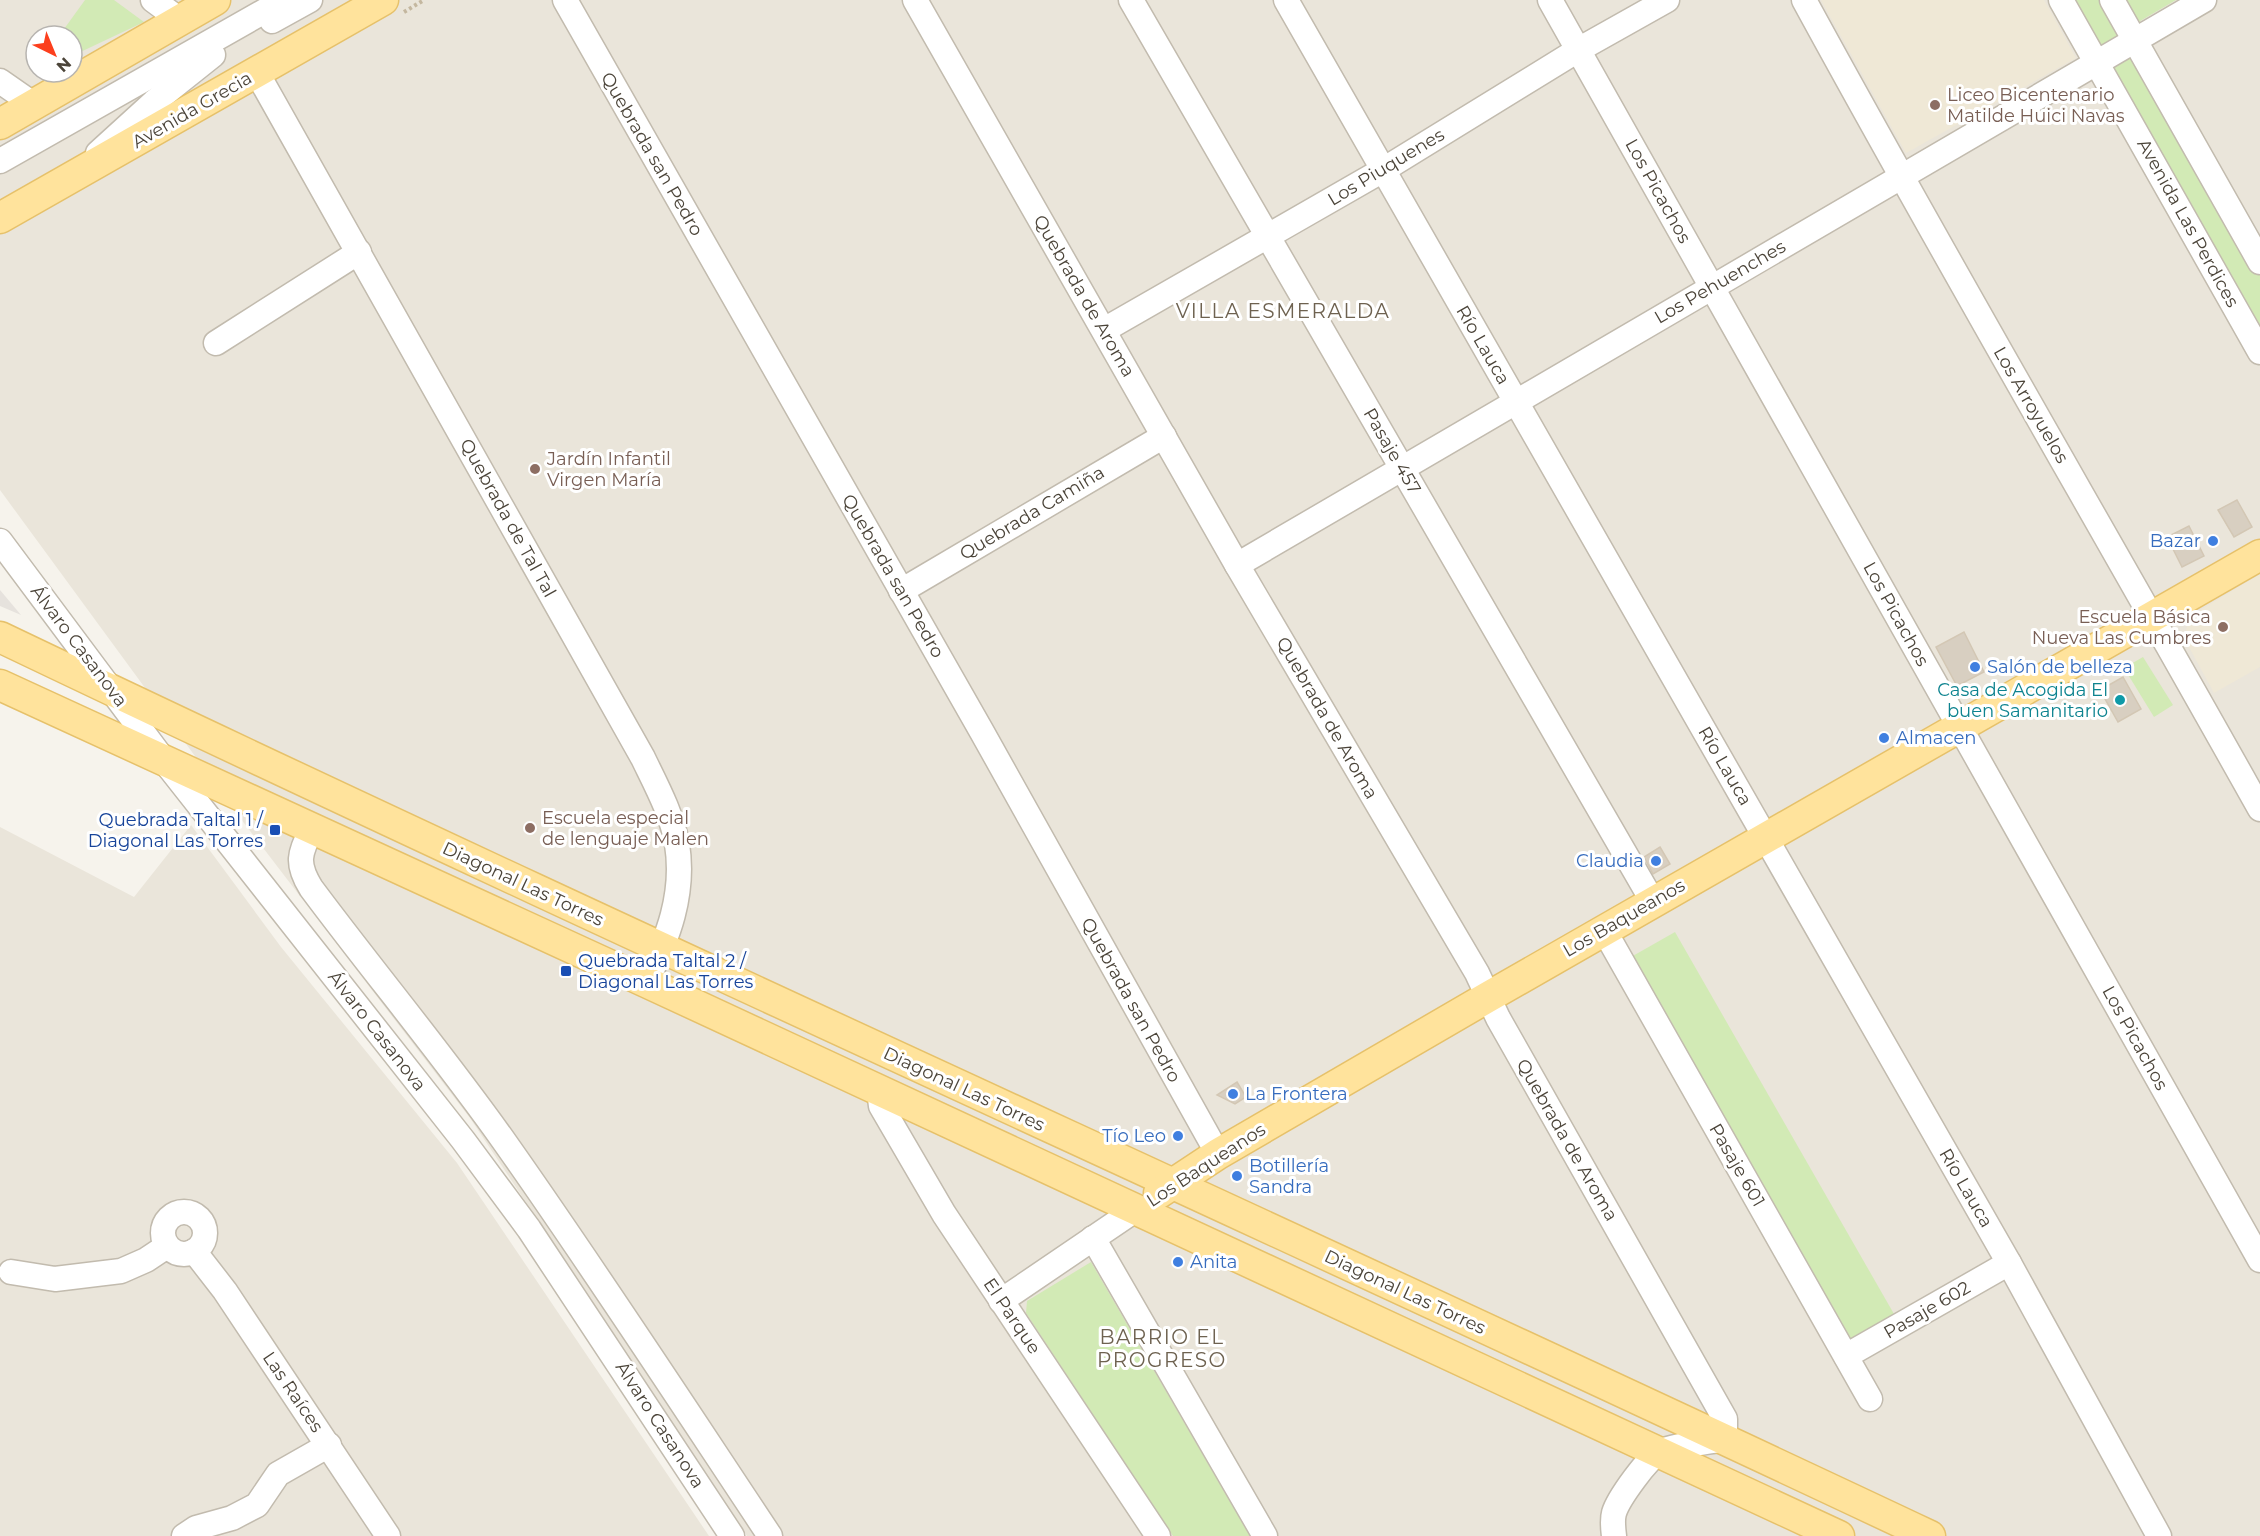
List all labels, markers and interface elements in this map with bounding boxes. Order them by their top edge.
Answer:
north arrow [24,24,84,84]
text: N [53,53,75,76]
street label: Avenida Grecia [128,67,256,153]
street label: Quebrada san Pedro [596,68,708,240]
place label: Liceo Bicentenario Matilde Huici Navas [1947,84,2125,127]
marker: Liceo Bicentenario Matilde Huici Navas [1928,98,1942,112]
street label: Los Piuquenes [1324,123,1448,210]
street label: Los Picachos [1620,135,1696,247]
street label: Avenida Las Perdices [2132,135,2244,311]
street label: Quebrada de Aroma [1029,211,1139,381]
street label: Los Pehuenches [1650,235,1790,329]
district label: VILLA ESMERALDA [1176,299,1390,323]
street label: Río Lauca [1451,301,1515,389]
street label: Los Arroyuelos [1989,343,2073,467]
street label: Pasaje 457 [1359,404,1425,498]
street label: Quebrada de Tal Tal [455,435,561,601]
place label: Jardín Infantil Virgen María [546,448,671,491]
street label: Quebrada Camiña [956,461,1108,565]
marker: Jardín Infantil Virgen María [528,462,542,476]
street label: Quebrada san Pedro [837,490,949,662]
place label: Bazar [2150,530,2201,552]
marker: Bazar [2206,534,2220,548]
street label: Los Picachos [1858,558,1934,670]
street label: Álvaro Casanova [26,581,132,711]
place label: Escuela Básica Nueva Las Cumbres [2032,606,2211,649]
marker: Escuela Básica Nueva Las Cumbres [2216,620,2230,634]
street label: Quebrada de Aroma [1272,633,1382,803]
place label: Salón de belleza [1987,656,2133,678]
marker: Salón de belleza [1968,660,1982,674]
place label: Casa de Acogida El buen Samanitario [1937,679,2108,722]
marker: Casa de Acogida El buen Samanitario [2113,693,2127,707]
street label: Río Lauca [1693,722,1757,810]
place label: Almacen [1896,727,1976,749]
marker: Almacen [1877,731,1891,745]
place label: Escuela especial de lenguaje Malen [542,807,709,850]
place label: Quebrada Taltal 1 / Diagonal Las Torres [88,809,264,852]
marker: Escuela especial de lenguaje Malen [523,821,537,835]
marker: Quebrada Taltal 1 / Diagonal Las Torres [268,823,282,837]
street label: Diagonal Las Torres [439,837,607,931]
place label: Claudia [1576,850,1644,872]
marker: Claudia [1649,854,1663,868]
street label: Los Baqueanos [1559,874,1689,962]
street label: Quebrada san Pedro [1076,914,1186,1086]
place label: Quebrada Taltal 2 / Diagonal Las Torres [578,950,754,993]
marker: Quebrada Taltal 2 / Diagonal Las Torres [559,964,573,978]
street label: Álvaro Casanova [323,966,431,1096]
street label: Los Picachos [2097,982,2173,1094]
street label: Diagonal Las Torres [880,1042,1048,1136]
street label: Quebrada de Aroma [1512,1055,1622,1225]
place label: La Frontera [1245,1083,1348,1105]
marker: La Frontera [1226,1087,1240,1101]
street label: Los Baqueanos [1142,1118,1270,1212]
street label: Pasaje 601 [1704,1119,1770,1211]
place label: Tío Leo [1102,1125,1166,1147]
marker: Tío Leo [1171,1129,1185,1143]
street label: Río Lauca [1934,1144,1998,1232]
place label: Botillería Sandra [1249,1155,1329,1198]
marker: Botillería Sandra [1230,1169,1244,1183]
street label: Diagonal Las Torres [1321,1245,1489,1339]
place label: Anita [1190,1251,1237,1273]
marker: Anita [1171,1255,1185,1269]
street label: El Parque [979,1274,1046,1358]
street label: Pasaje 602 [1880,1276,1974,1344]
district label: BARRIO EL PROGRESO [1097,1325,1227,1372]
street label: Las Raíces [258,1347,328,1437]
street label: Álvaro Casanova [611,1358,709,1492]

